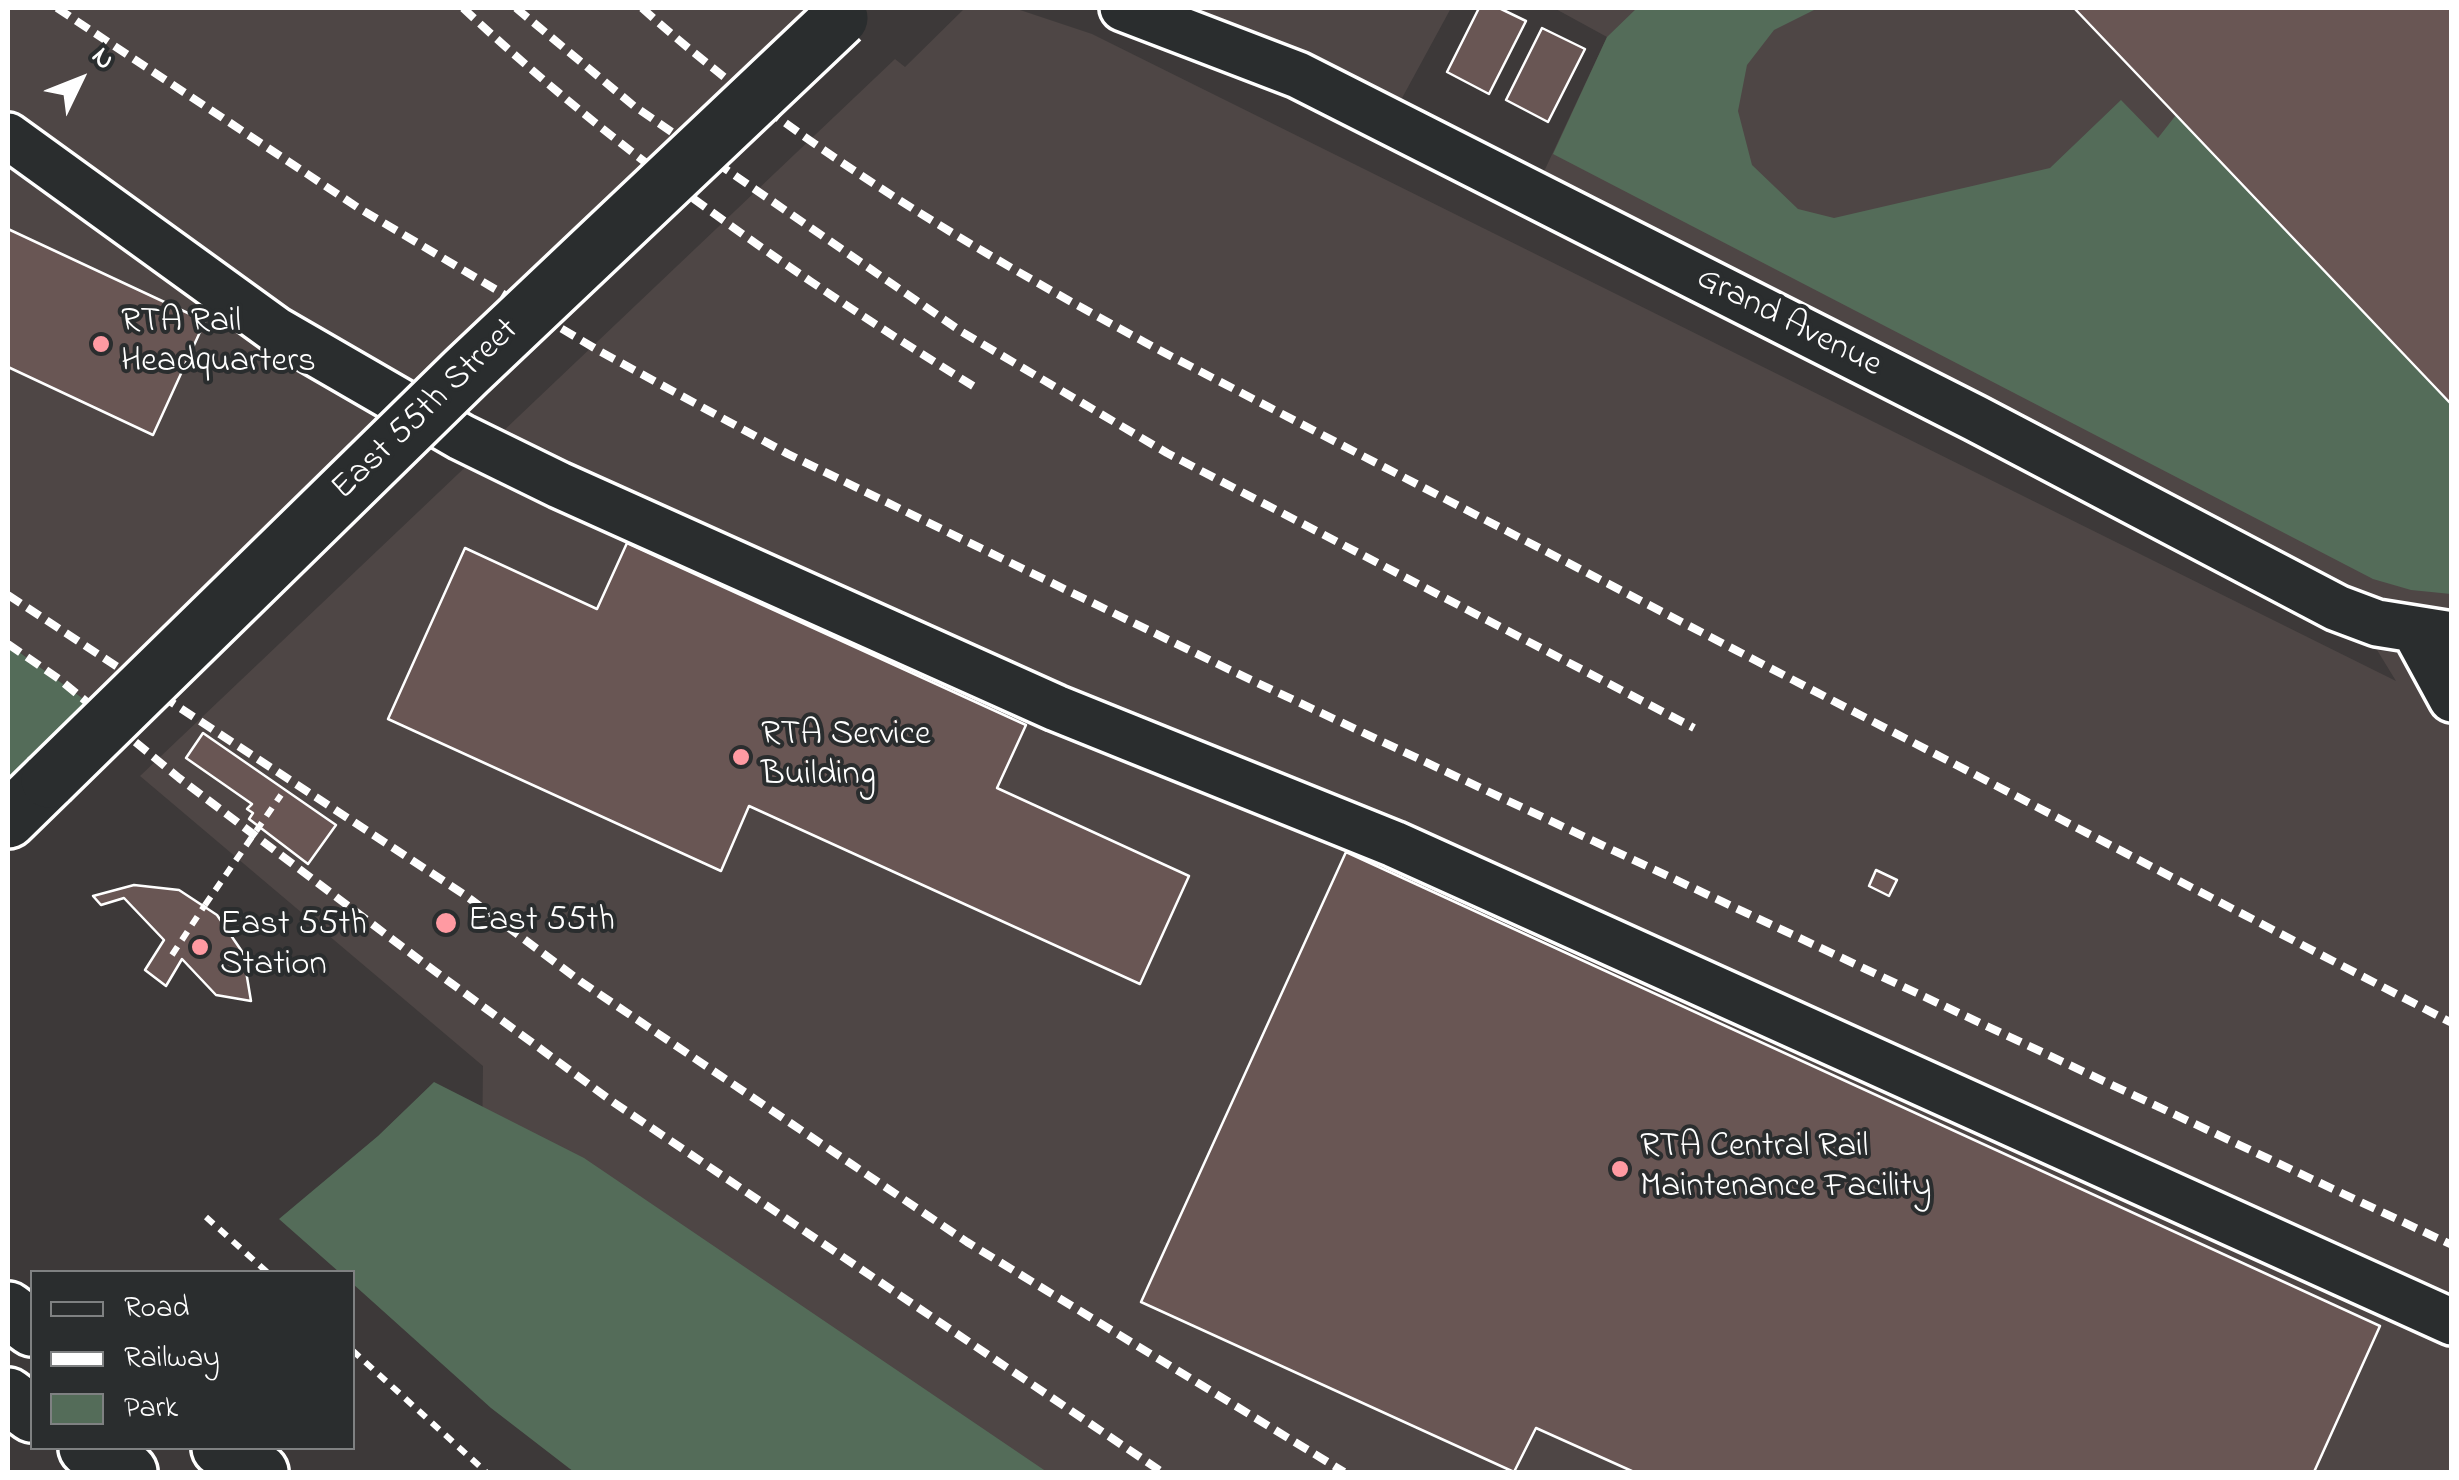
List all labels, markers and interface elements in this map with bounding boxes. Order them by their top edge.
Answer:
north arrow [30,30,130,130]
text: N [81,38,124,80]
street label: Grand Avenue [1688,259,1888,389]
place label: RTA Rail Headquarters [121,303,316,385]
street label: East 55th Street [325,311,529,511]
marker: RTA Rail Headquarters [90,333,112,355]
place label: RTA Service Building [761,716,931,798]
marker: RTA Service Building [730,746,752,768]
place label: East 55th [468,902,615,944]
place label: East 55th Station [220,906,367,988]
marker: East 55th [433,910,459,936]
marker: East 55th Station [189,936,211,958]
place label: RTA Central Rail Maintenance Facility [1640,1128,1931,1210]
marker: RTA Central Rail Maintenance Facility [1609,1158,1631,1180]
legend [30,1270,355,1450]
text: Road [124,1287,189,1331]
text: Railway [124,1337,220,1381]
text: Park [124,1387,178,1431]

